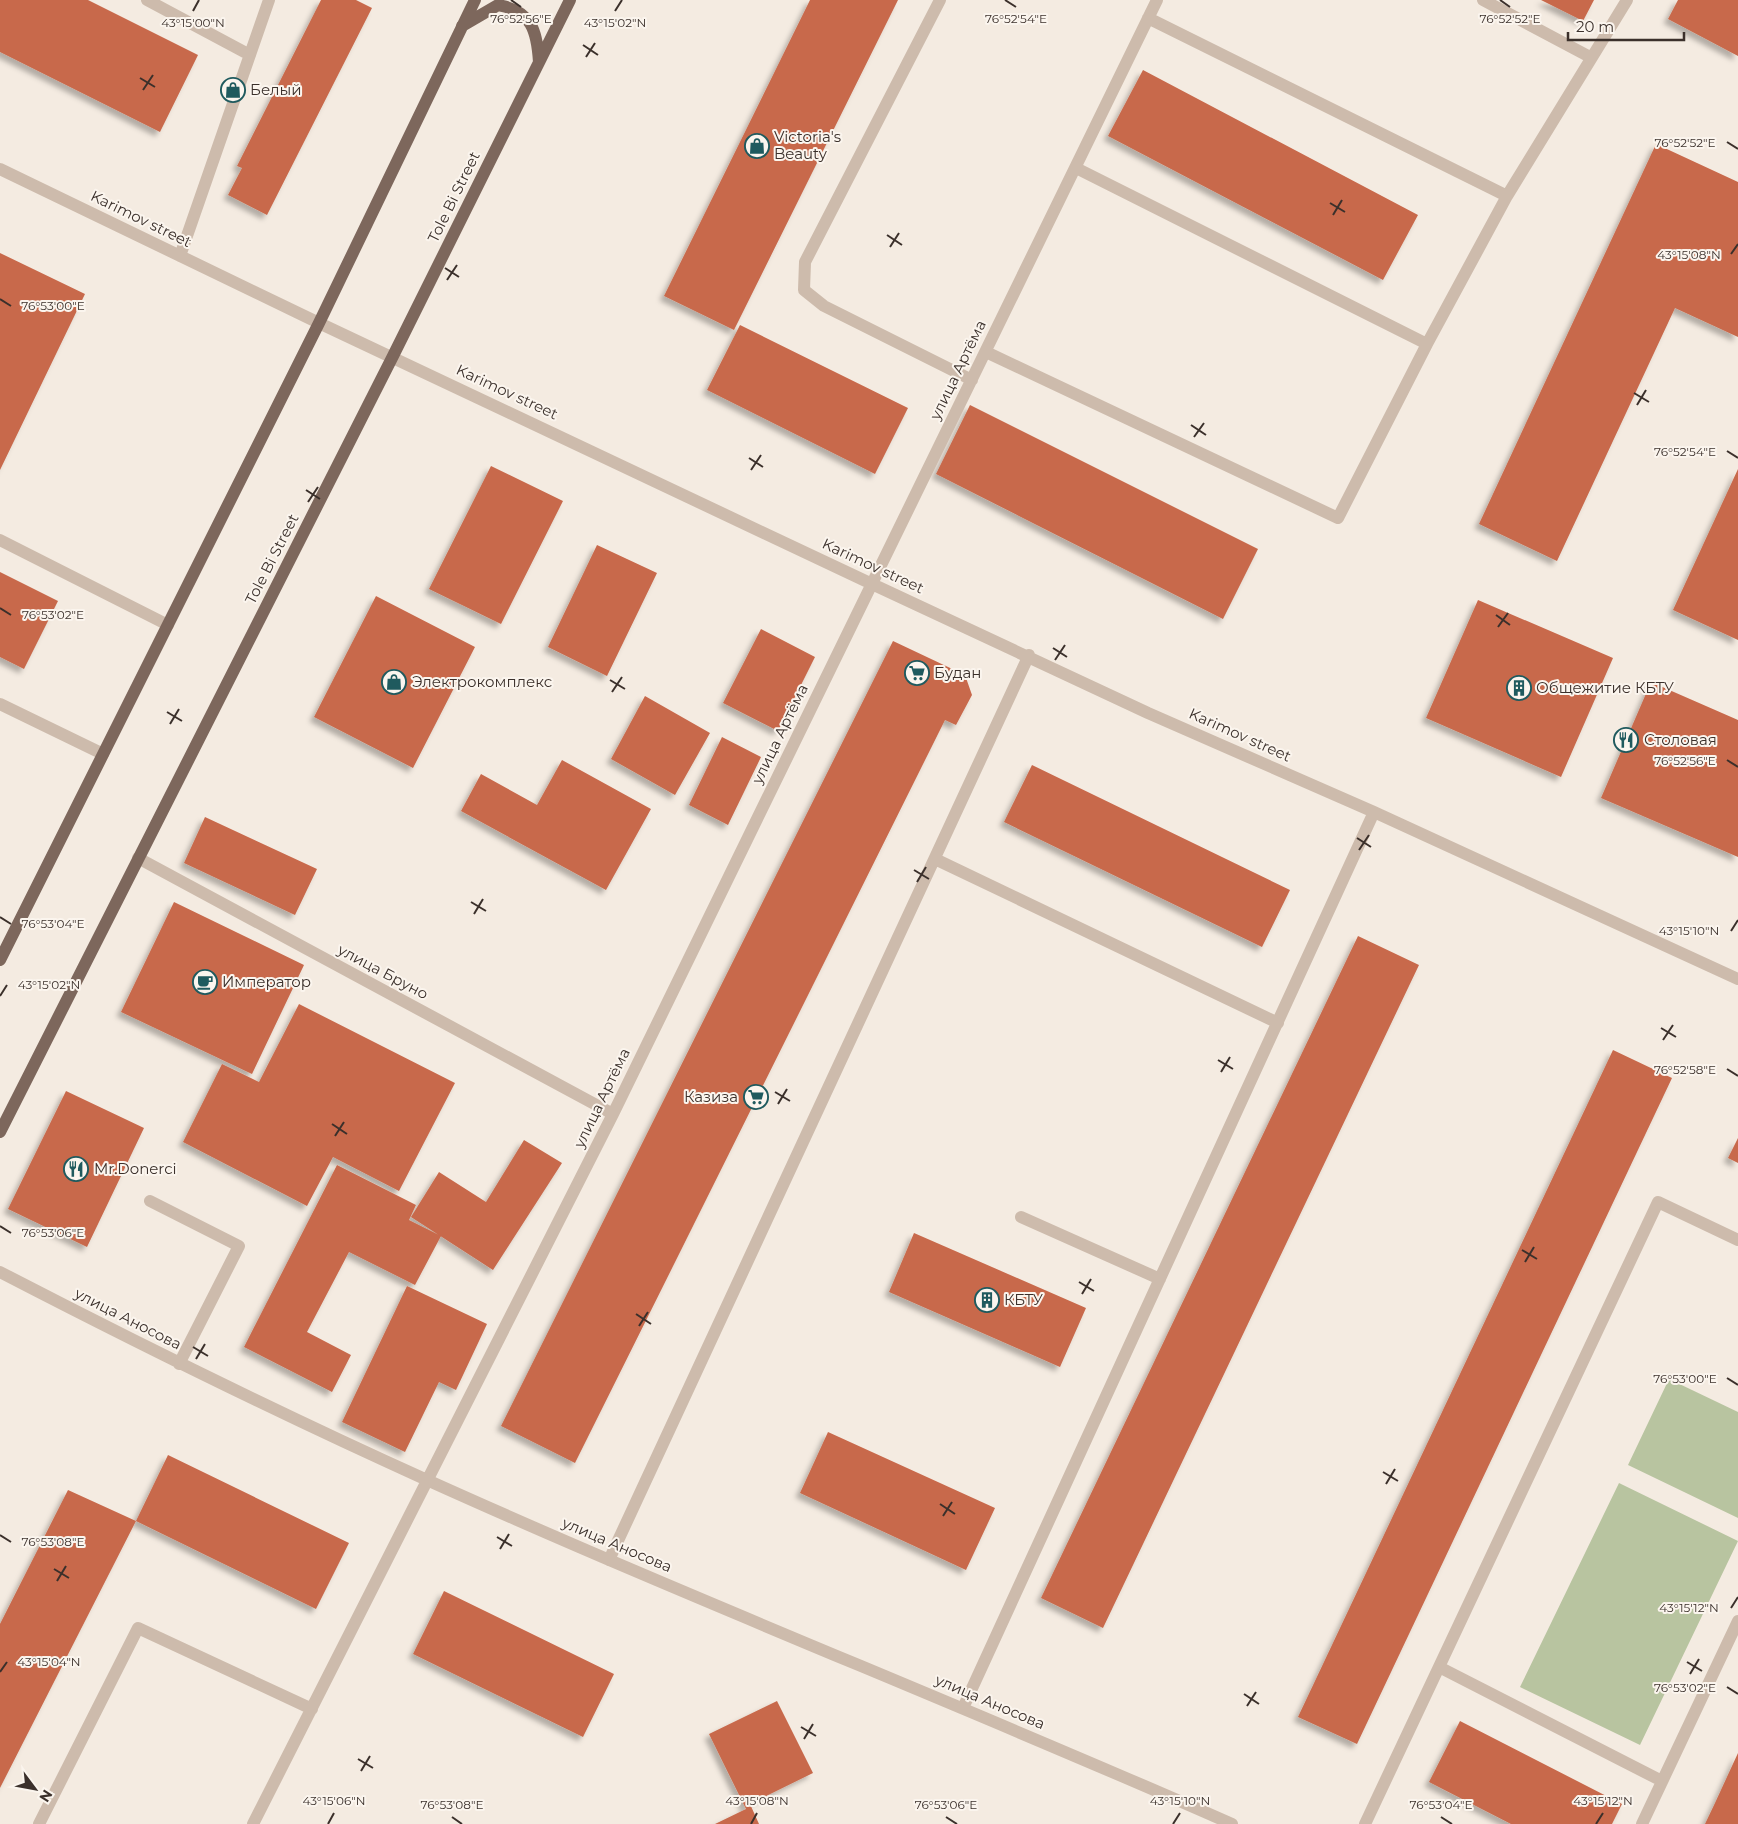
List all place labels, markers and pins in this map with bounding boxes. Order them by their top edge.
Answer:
shop icon: Белый [220,77,246,103]
place label: Белый [250,80,302,99]
place label: Victoria's Beauty [774,127,841,163]
shop icon: Victoria's Beauty [744,133,770,159]
supermarket icon: Будан [904,660,930,686]
place label: Будан [934,663,981,682]
shop icon: Электрокомплекс [381,669,407,695]
place label: Электрокомплекс [412,672,552,691]
building icon: Общежитие КБТУ [1506,675,1532,701]
place label: Общежитие КБТУ [1536,678,1675,697]
restaurant icon: Столовая [1613,727,1639,753]
place label: Столовая [1644,730,1717,749]
cafe icon: Император [192,969,218,995]
place label: Император [222,972,311,991]
supermarket icon: Казиза [743,1084,769,1110]
place label: Казиза [684,1087,738,1106]
restaurant icon: Mr.Donerci [63,1156,89,1182]
place label: Mr.Donerci [94,1159,177,1178]
building icon: КБТУ [974,1287,1000,1313]
place label: КБТУ [1004,1290,1044,1309]

